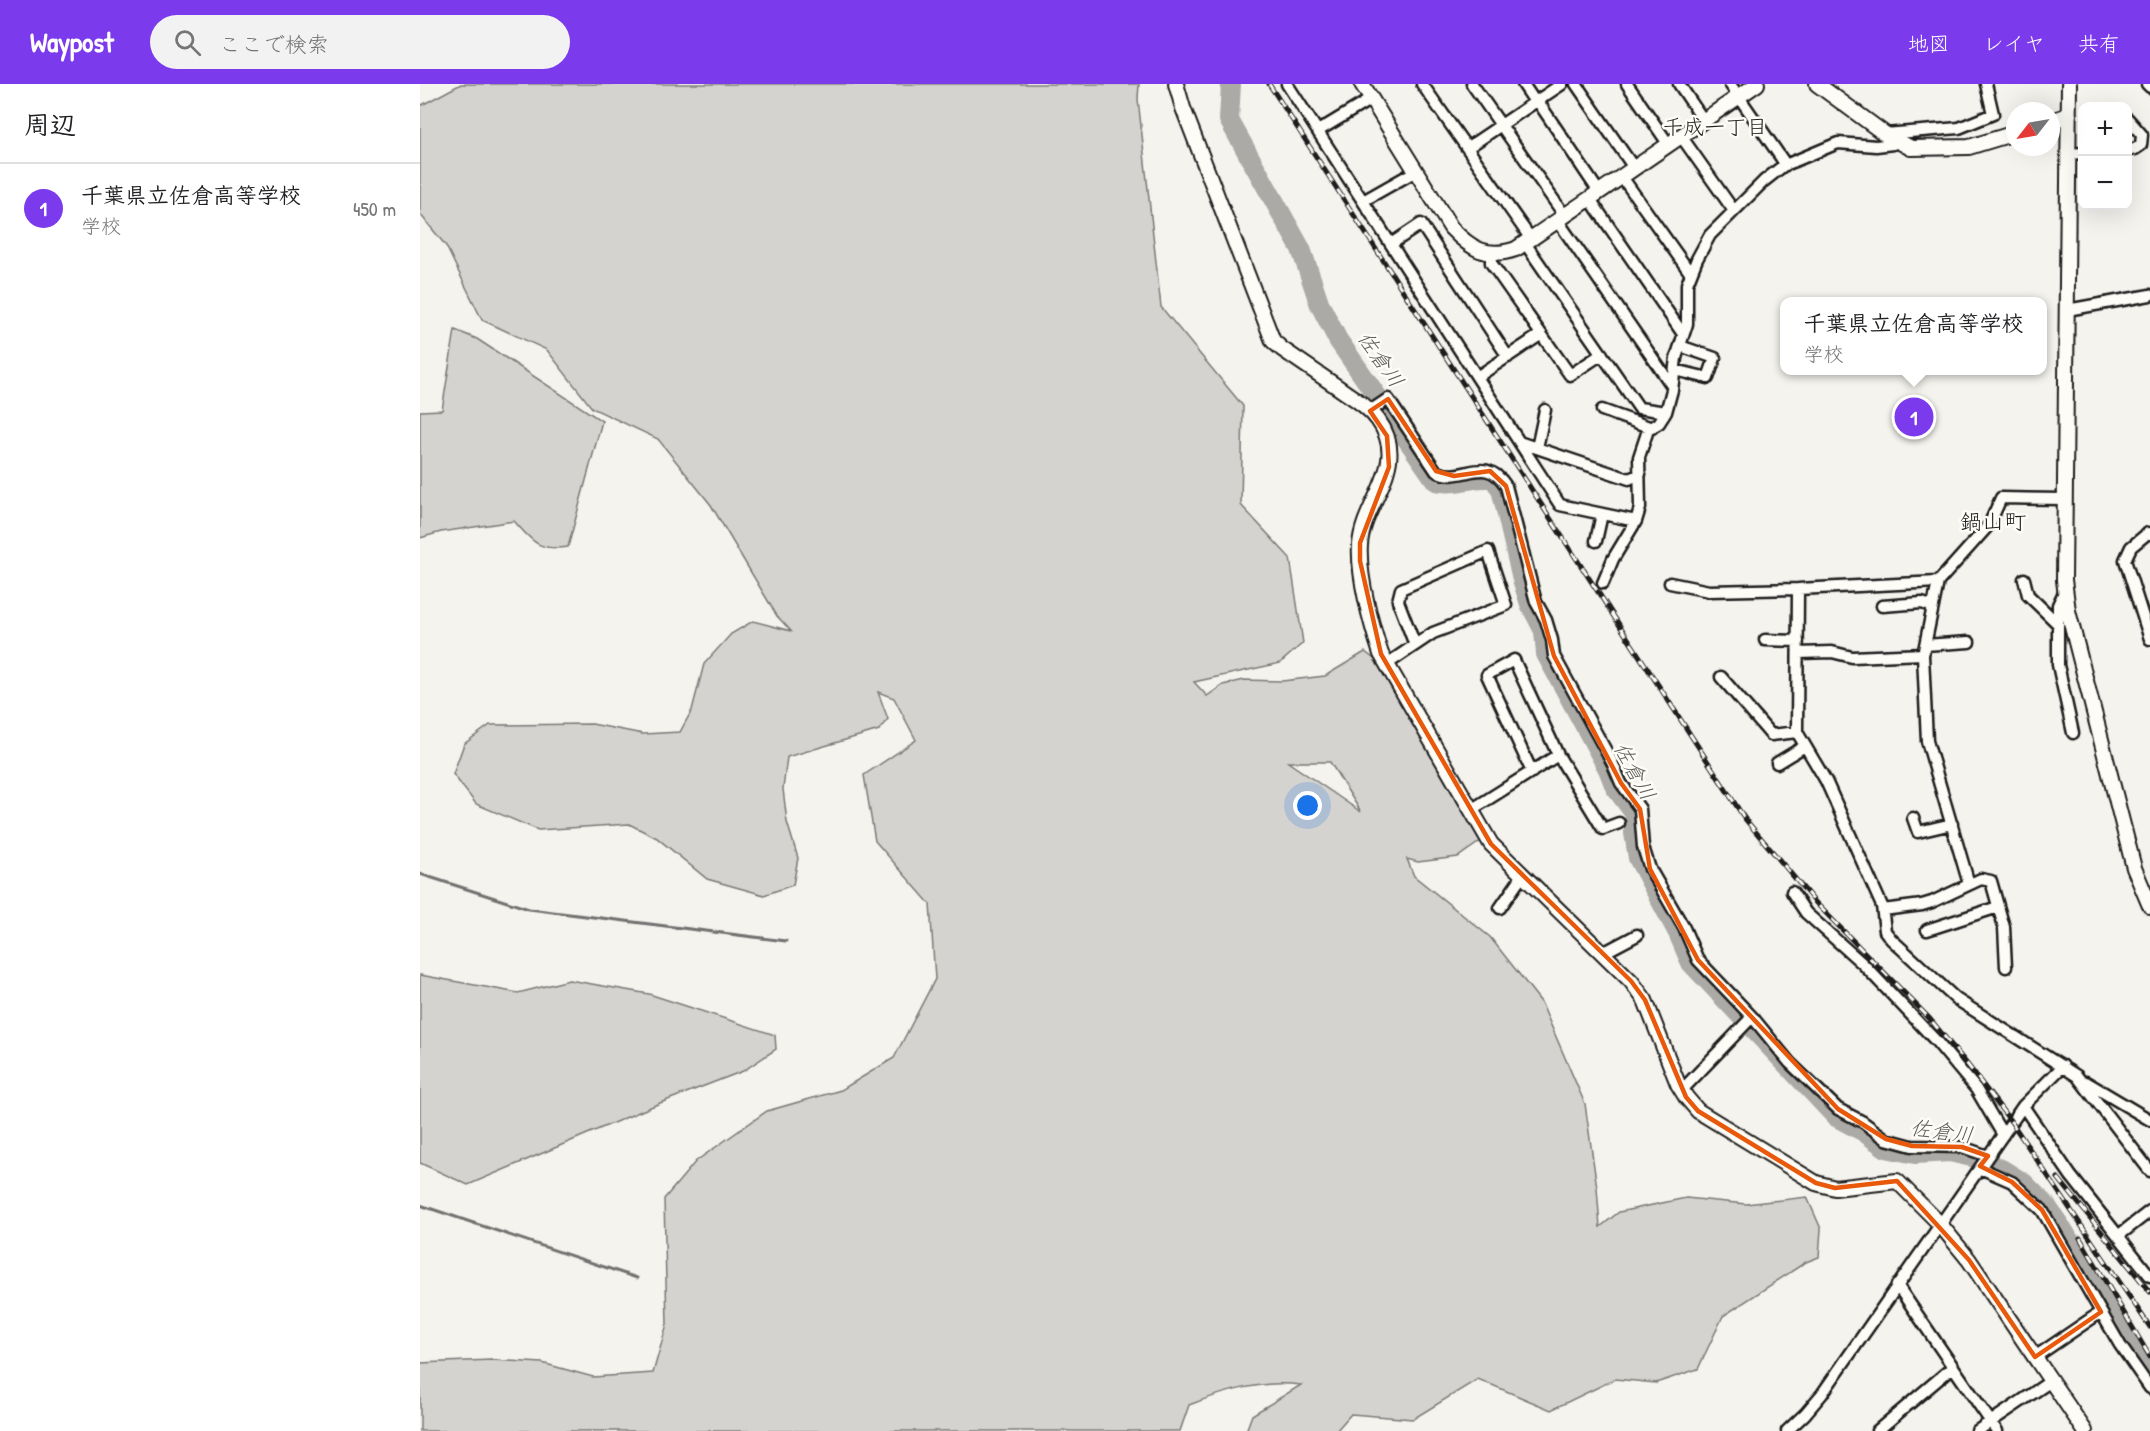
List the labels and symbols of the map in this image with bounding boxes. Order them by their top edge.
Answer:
north arrow [2006,102,2060,156]
district label: 千成一丁目 [1663,112,1768,141]
water label: 佐倉川 [1351,325,1411,393]
pin: 1 [1894,394,1934,440]
district label: 鍋山町 [1960,506,2026,536]
water label: 佐倉川 [1607,736,1663,806]
your location [1293,791,1322,820]
water label: 佐倉川 [1909,1113,1975,1149]

